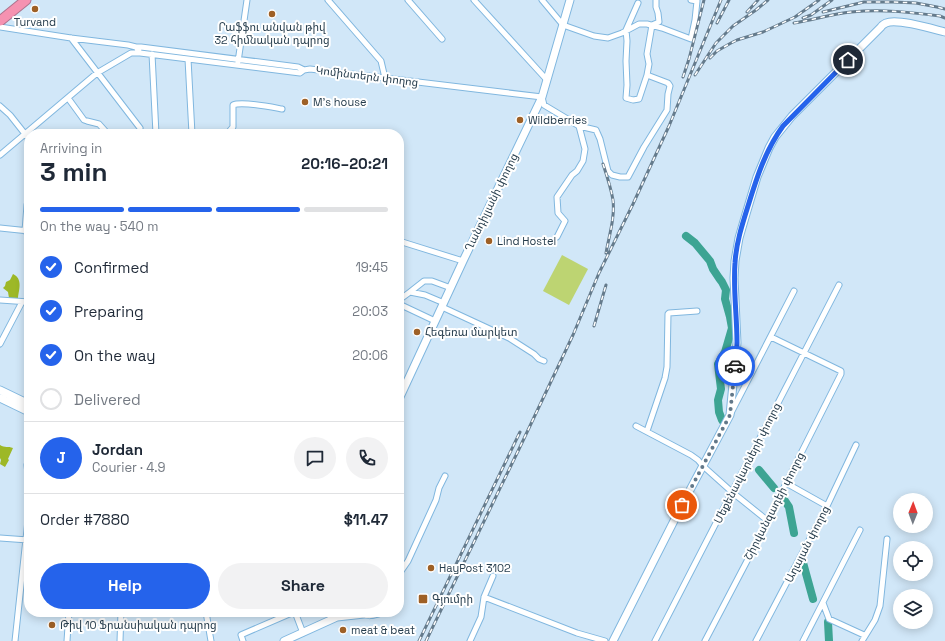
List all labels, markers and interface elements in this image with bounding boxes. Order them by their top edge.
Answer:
marker: Turvand [30,4,40,14]
marker: Րաֆֆու անվան թիվ 32 հիմնական դպրոց [267,9,277,19]
place label: Turvand [14,15,56,29]
place label: Րաֆֆու անվան թիվ 32 հիմնական դպրոց [214,20,330,47]
pin [831,43,865,77]
icon: home [837,49,859,71]
street label: Կոմինտերն փողոց [315,63,419,89]
place label: M's house [313,95,366,109]
marker: M's house [300,97,310,107]
place label: Wildberries [528,113,587,127]
marker: Wildberries [515,115,525,125]
text: Arriving in [40,140,102,157]
street label: Ղանդիլյանի փողոց [461,151,521,253]
text: 20:16–20:21 [301,154,388,173]
text: 3 min [40,155,108,189]
text: On the way · 540 m [40,218,158,235]
place label: Lind Hostel [497,234,556,248]
marker: Lind Hostel [484,236,494,246]
icon: check [40,256,62,278]
text: Confirmed [74,258,149,277]
text: 19:45 [355,259,388,276]
icon: check [40,300,62,322]
text: Preparing [74,302,144,321]
text: 20:03 [352,303,388,320]
place label: Հեգեռա մարկետ [425,325,517,339]
marker: Հեգեռա մարկետ [412,327,422,337]
icon: check [40,344,62,366]
text: On the way [74,346,155,365]
courier [715,346,755,386]
text: 20:06 [352,347,388,364]
icon: car [724,355,746,377]
text: Delivered [74,390,141,409]
street label: Մեքենավարների փողոց [710,400,784,526]
button: chat [294,437,336,479]
button: phone [346,437,388,479]
text: Jordan [92,440,143,459]
text: J [56,448,66,467]
street label: Շիրվանզադեի փողոց [741,450,807,562]
text: Courier · 4.9 [92,459,166,476]
pin [665,488,699,522]
north arrow [893,493,933,533]
map controls [893,493,933,629]
icon: bag [671,494,693,516]
street label: Աղայան փողոց [782,503,832,585]
text: Order #7880 [40,510,130,529]
text: $11.47 [344,510,388,529]
button: locate [893,541,933,581]
place label: HayPost 3102 [439,561,511,575]
button: Help [40,563,210,609]
button: Share [218,563,388,609]
marker: HayPost 3102 [426,563,436,573]
button: layers [893,589,933,629]
place label: Գյումրի [432,592,473,606]
marker: Գյումրի [417,593,429,605]
place label: Թիվ 10 Ֆրանսիական դպրոց [60,618,217,632]
marker: Թիվ 10 Ֆրանսիական դպրոց [47,620,57,630]
place label: meat & beat [351,623,415,637]
marker: meat & beat [338,625,348,635]

